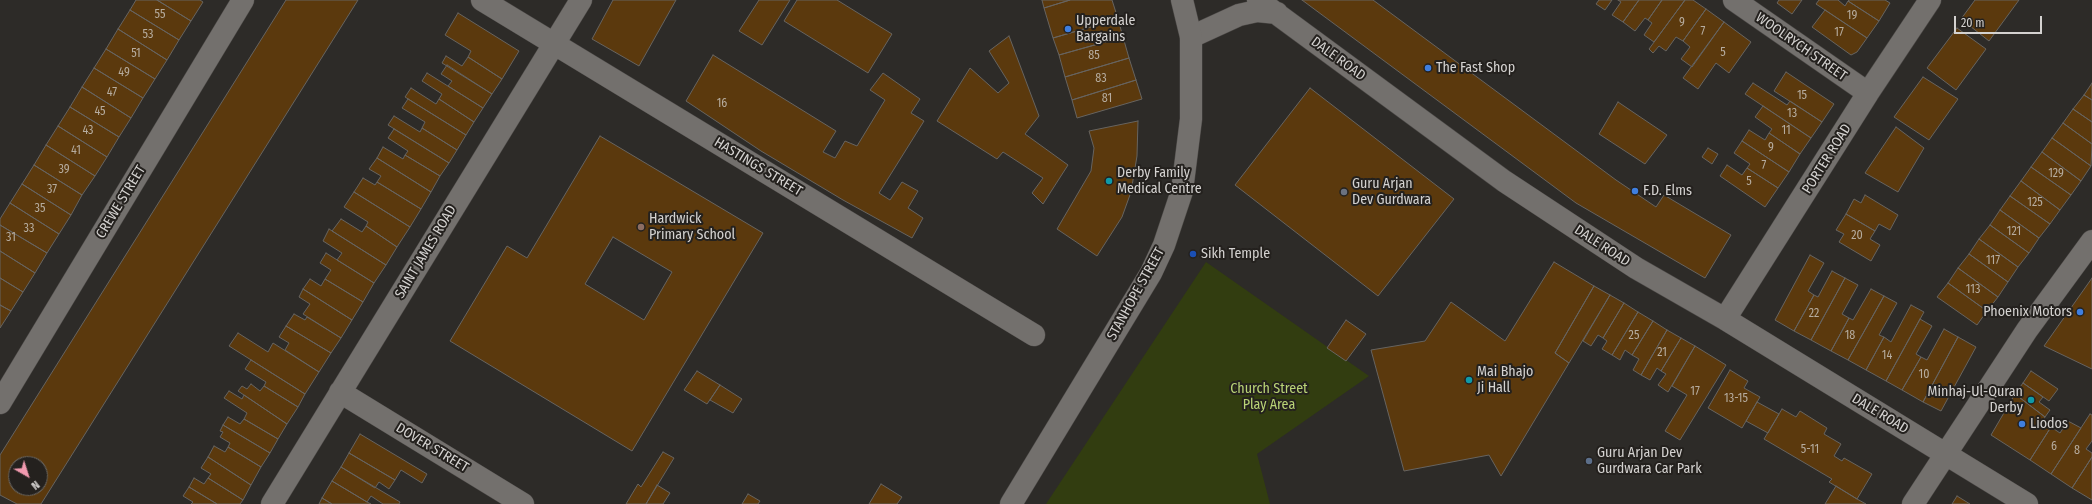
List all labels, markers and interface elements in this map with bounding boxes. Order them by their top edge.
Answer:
house number: 55 [155,8,165,22]
scale bar [1956,8,2044,34]
street label: WOOLRYCH STREET [1752,9,1850,85]
house number: 19 [1847,9,1857,23]
place label: Upperdale Bargains [1076,13,1135,46]
house number: 9 [1679,16,1685,30]
text: 20 m [1961,16,1985,30]
marker: Upperdale Bargains [1063,24,1073,34]
house number: 7 [1701,25,1705,39]
house number: 17 [1834,26,1844,40]
house number: 53 [143,28,153,42]
street label: DALE ROAD [1308,34,1368,84]
house number: 5 [1720,46,1726,60]
house number: 51 [131,47,141,61]
house number: 85 [1088,49,1100,63]
place label: The Fast Shop [1436,60,1515,76]
marker: The Fast Shop [1423,63,1433,73]
house number: 49 [118,66,130,80]
house number: 83 [1095,72,1107,86]
house number: 47 [107,86,117,100]
house number: 15 [1797,89,1807,103]
house number: 81 [1102,92,1112,106]
house number: 16 [717,97,727,111]
house number: 45 [94,105,106,119]
house number: 13 [1787,107,1797,121]
street label: PORTER ROAD [1799,121,1855,197]
house number: 43 [82,124,94,138]
house number: 11 [1781,124,1791,138]
street label: HASTINGS STREET [711,134,805,200]
house number: 9 [1768,141,1774,155]
house number: 41 [71,144,81,158]
house number: 7 [1762,159,1766,173]
house number: 39 [58,163,70,177]
street label: CREWE STREET [93,163,149,241]
place label: Derby Family Medical Centre [1117,165,1202,198]
house number: 129 [2048,167,2064,181]
house number: 5 [1746,175,1752,189]
marker: Derby Family Medical Centre [1104,176,1114,186]
place label: Guru Arjan Dev Gurdwara [1352,176,1431,208]
house number: 37 [47,183,57,197]
place label: F.D. Elms [1643,183,1692,199]
marker: F.D. Elms [1630,186,1640,196]
marker: Guru Arjan Dev Gurdwara [1339,187,1349,197]
house number: 125 [2027,196,2043,210]
house number: 35 [35,202,45,216]
street label: SAINT JAMES ROAD [392,202,460,302]
place label: Hardwick Primary School [649,211,735,244]
house number: 33 [24,222,34,236]
marker: Hardwick Primary School [636,222,646,232]
street label: DALE ROAD [1571,222,1633,270]
house number: 121 [2007,225,2021,239]
house number: 20 [1851,229,1863,243]
house number: 31 [6,231,16,245]
street label: STANHOPE STREET [1104,245,1168,343]
place label: Sikh Temple [1201,246,1270,262]
marker: Sikh Temple [1188,249,1198,259]
house number: 117 [1986,254,2000,268]
house number: 113 [1966,283,1980,297]
place label: Phoenix Motors [1983,304,2072,320]
house number: 22 [1809,307,1819,321]
marker: Phoenix Motors [2075,307,2085,317]
house number: 25 [1629,329,1639,343]
house number: 18 [1845,329,1855,343]
house number: 21 [1657,346,1667,360]
house number: 14 [1882,349,1892,363]
place label: Mai Bhajo Ji Hall [1477,364,1533,396]
house number: 10 [1919,368,1929,382]
marker: Mai Bhajo Ji Hall [1464,375,1474,385]
park label: Church Street Play Area [1230,381,1308,414]
place label: Minhaj-Ul-Quran Derby [1928,384,2023,416]
house number: 17 [1690,385,1700,399]
street label: DALE ROAD [1849,391,1911,437]
house number: 13-15 [1724,392,1748,406]
marker: Minhaj-Ul-Quran Derby [2026,395,2036,405]
place label: Liodos [2030,416,2068,432]
marker: Liodos [2017,419,2027,429]
street label: DOVER STREET [393,420,471,476]
house number: 6 [2051,440,2057,454]
house number: 5-11 [1801,443,1819,457]
house number: 8 [2074,444,2080,458]
place label: Guru Arjan Dev Gurdwara Car Park [1597,445,1702,478]
north arrow [8,456,48,496]
marker: Guru Arjan Dev Gurdwara Car Park [1584,456,1594,466]
text: N [29,478,42,492]

